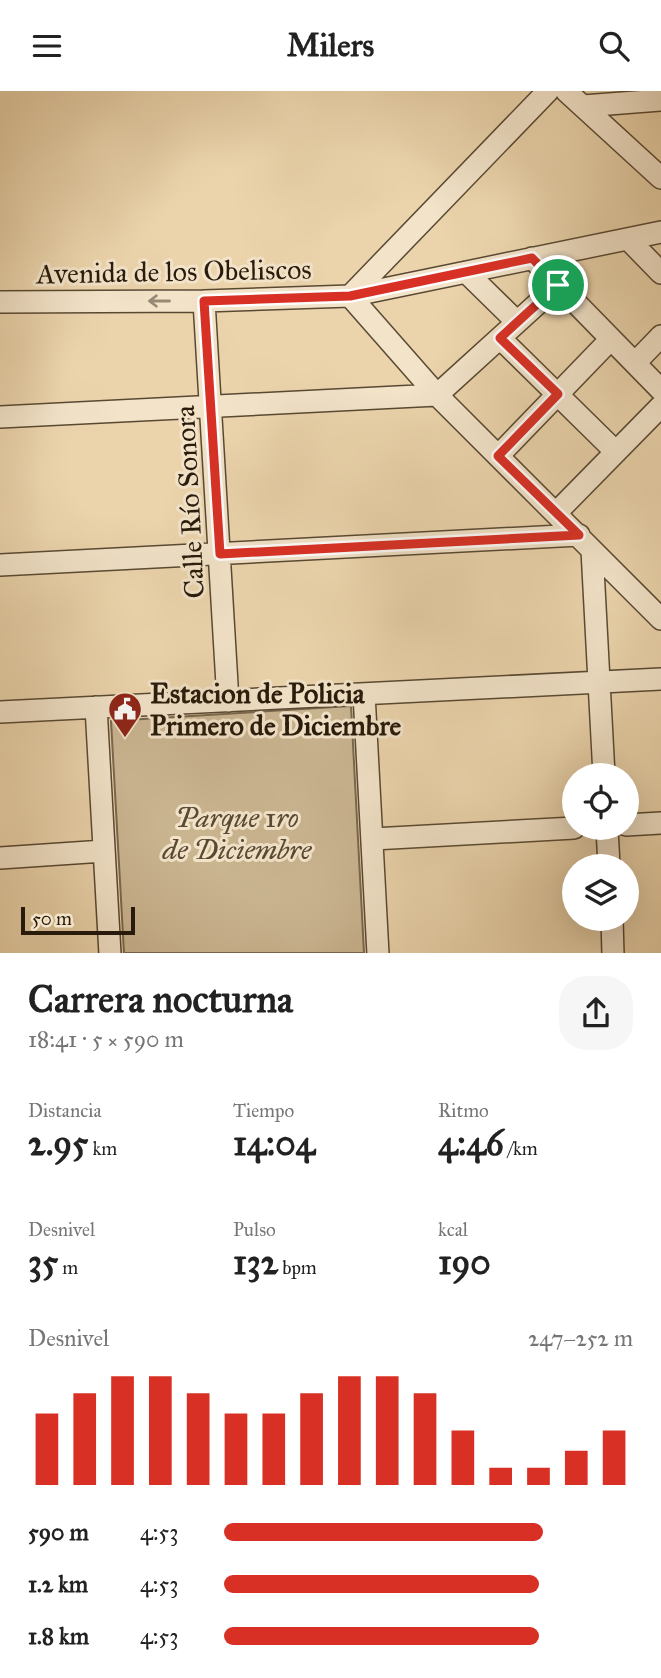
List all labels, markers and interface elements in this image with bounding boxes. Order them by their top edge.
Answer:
text: Milers [287,26,374,65]
icon: menu [28,27,66,65]
icon: search [595,27,633,65]
street label: Avenida de los Obeliscos [35,252,312,291]
pin [528,255,588,315]
icon: arrive [539,266,577,304]
one-way arrow [148,294,171,308]
street label: Calle Río Sonora [167,404,212,599]
place label: Estacion de Policia Primero de Diciembre [150,676,402,743]
public building icon: Estacion de Policia Primero de Diciembre [106,690,144,739]
map controls [562,763,639,931]
button: locate [562,763,639,840]
park label: Parque 1ro de Diciembre [162,800,312,867]
button: layers [562,854,639,931]
scale bar [21,905,135,936]
text: 50 m [32,907,72,930]
text: Carrera nocturna [28,976,293,1022]
button: share [559,976,633,1050]
text: 18:41 · 5 × 590 m [28,1025,184,1053]
text: Distancia [28,1099,101,1122]
text: Tiempo [233,1099,294,1122]
text: Ritmo [438,1099,489,1122]
text: 2.95 [28,1122,88,1165]
text: 14:04 [233,1122,315,1165]
text: 4:46 [438,1122,504,1165]
text: km [88,1137,117,1160]
text: /km [504,1137,538,1160]
text: Desnivel [28,1218,95,1241]
text: Pulso [233,1218,276,1241]
text: kcal [438,1218,468,1241]
text: 35 [28,1241,58,1284]
text: 132 [233,1241,278,1284]
text: 190 [438,1241,491,1284]
text: m [58,1256,78,1279]
text: bpm [278,1256,317,1279]
text: Desnivel [28,1324,109,1352]
text: 247–252 m [528,1324,633,1352]
text: 590 m [28,1518,89,1546]
text: 4:53 [140,1518,179,1546]
text: 1.2 km [28,1570,88,1598]
text: 4:53 [140,1570,179,1598]
text: 1.8 km [28,1622,89,1650]
text: 4:53 [140,1622,179,1650]

